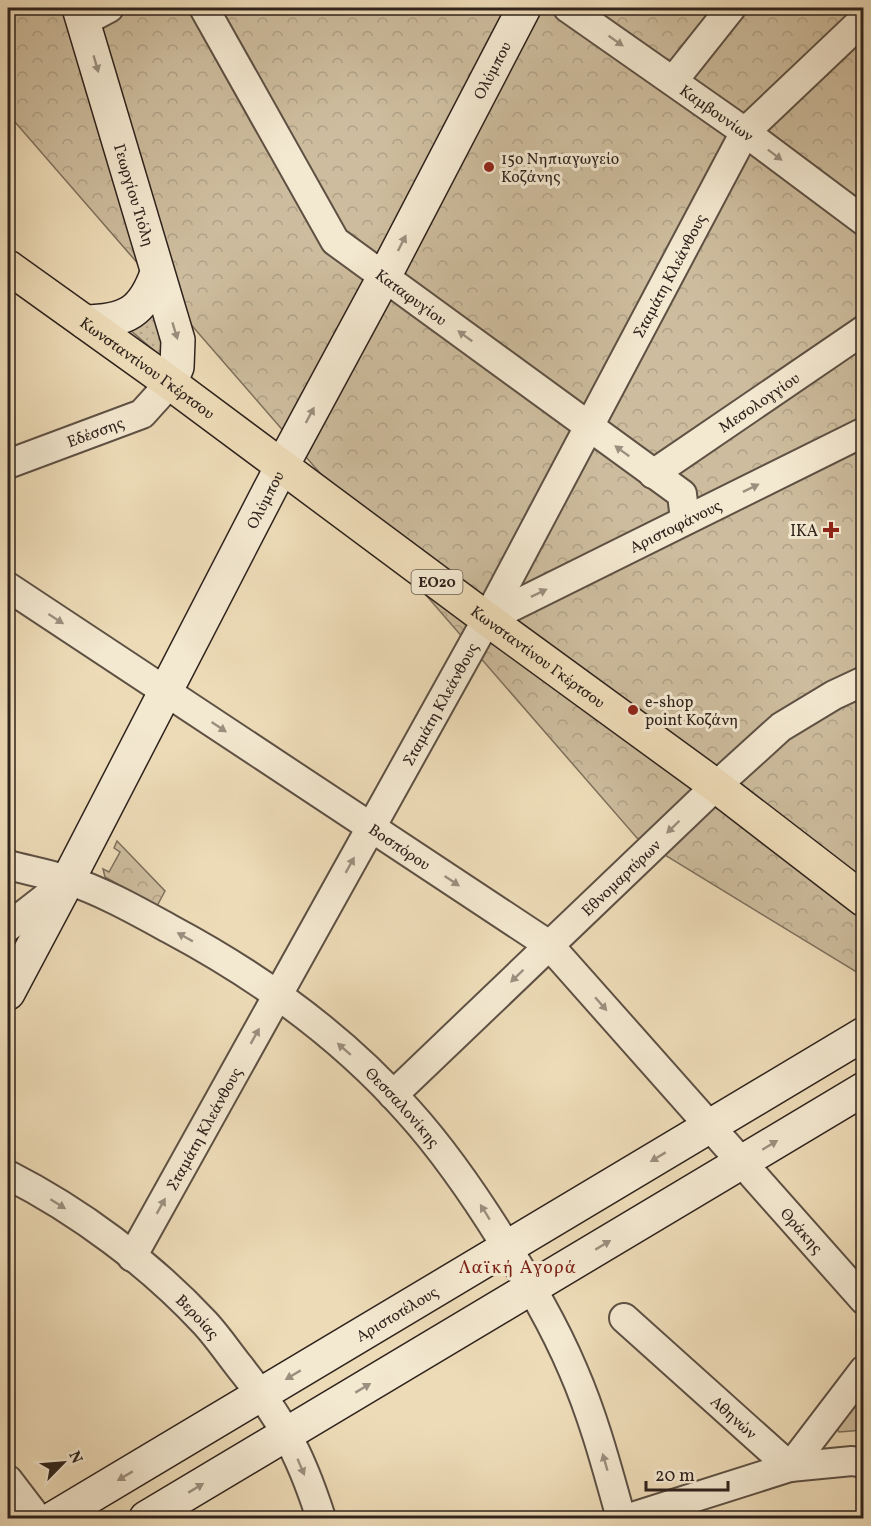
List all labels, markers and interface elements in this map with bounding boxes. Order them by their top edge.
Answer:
one-way arrow [607,35,623,47]
street label: Ολύμπου [469,38,518,104]
one-way arrow [92,55,101,73]
street label: Καμβουνίων [674,80,758,148]
street label: Γεωργίου Τιόλη [107,141,159,249]
one-way arrow [767,148,782,160]
place label: 15ο Νηπιαγωγείο Κοζάνης [501,149,619,189]
marker: 15ο Νηπιαγωγείο Κοζάνης [482,160,496,174]
street label: Σταμάτη Κλεάνθους [629,210,713,342]
one-way arrow [397,234,407,251]
street label: Καταφυγίου [370,265,451,332]
street label: Κωνσταντίνου Γκέρτσου [75,313,219,426]
one-way arrow [171,322,180,340]
one-way arrow [457,330,472,342]
street label: Μεσολογγίου [715,368,805,439]
one-way arrow [305,406,315,423]
street label: Εδέσσης [64,413,127,454]
one-way arrow [615,445,631,457]
street label: Ολύμπου [242,468,291,534]
one-way arrow [743,483,760,492]
street label: Αριστοφάνους [626,495,726,560]
place label: IKA [790,521,818,543]
marker: IKA [822,521,840,539]
road number: ΕΟ20 [412,570,462,594]
one-way arrow [531,589,548,598]
street label: Κωνσταντίνου Γκέρτσου [465,601,609,715]
one-way arrow [48,613,64,625]
street label: Σταμάτη Κλεάνθους [398,639,485,770]
place label: e-shop point Κοζάνη [645,692,738,732]
marker: e-shop point Κοζάνη [626,703,640,717]
one-way arrow [211,721,227,732]
street label: Βοσπόρου [364,820,434,877]
one-way arrow [666,820,681,834]
street label: Εθνομαρτύρων [577,835,667,922]
one-way arrow [345,857,355,874]
one-way arrow [443,875,460,886]
one-way arrow [176,932,193,942]
one-way arrow [510,969,525,982]
one-way arrow [594,996,608,1011]
one-way arrow [250,1027,260,1044]
one-way arrow [337,1043,352,1056]
street label: Θεσσαλονίκης [359,1063,444,1153]
street label: Σταμάτη Κλεάνθους [162,1064,248,1195]
one-way arrow [762,1139,778,1150]
one-way arrow [650,1151,666,1162]
one-way arrow [156,1197,166,1214]
one-way arrow [50,1198,66,1209]
one-way arrow [479,1204,490,1220]
street label: Θράκης [774,1204,827,1259]
one-way arrow [595,1239,611,1250]
district label: Λαϊκή Αγορά [459,1256,577,1281]
street label: Αριστοτέλους [352,1282,443,1348]
street label: Βεροίας [170,1290,224,1345]
one-way arrow [285,1370,301,1381]
one-way arrow [355,1383,371,1394]
street label: Αθηνών [705,1392,761,1445]
north arrow [33,1433,93,1493]
text: N [62,1448,87,1468]
one-way arrow [600,1453,609,1471]
scale bar [646,1454,728,1492]
one-way arrow [296,1458,306,1476]
text: 20 m [655,1464,695,1489]
one-way arrow [117,1470,133,1481]
one-way arrow [188,1483,204,1494]

